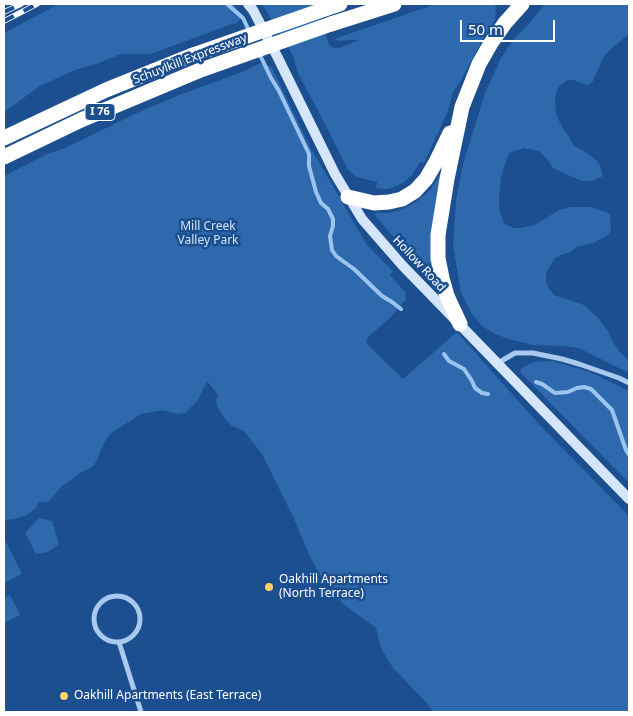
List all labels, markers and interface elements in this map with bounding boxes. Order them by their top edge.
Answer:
scale bar [463,10,558,42]
text: 50 m [468,19,503,39]
street label: Schuylkill Expressway [131,31,249,87]
road number: I 76 [85,104,115,120]
park label: Mill Creek Valley Park [177,220,239,248]
street label: Hollow Road [390,233,448,295]
place label: Oakhill Apartments (North Terrace) [279,573,388,601]
marker: Oakhill Apartments (North Terrace) [263,581,275,593]
place label: Oakhill Apartments (East Terrace) [74,689,261,703]
marker: Oakhill Apartments (East Terrace) [58,690,70,702]

